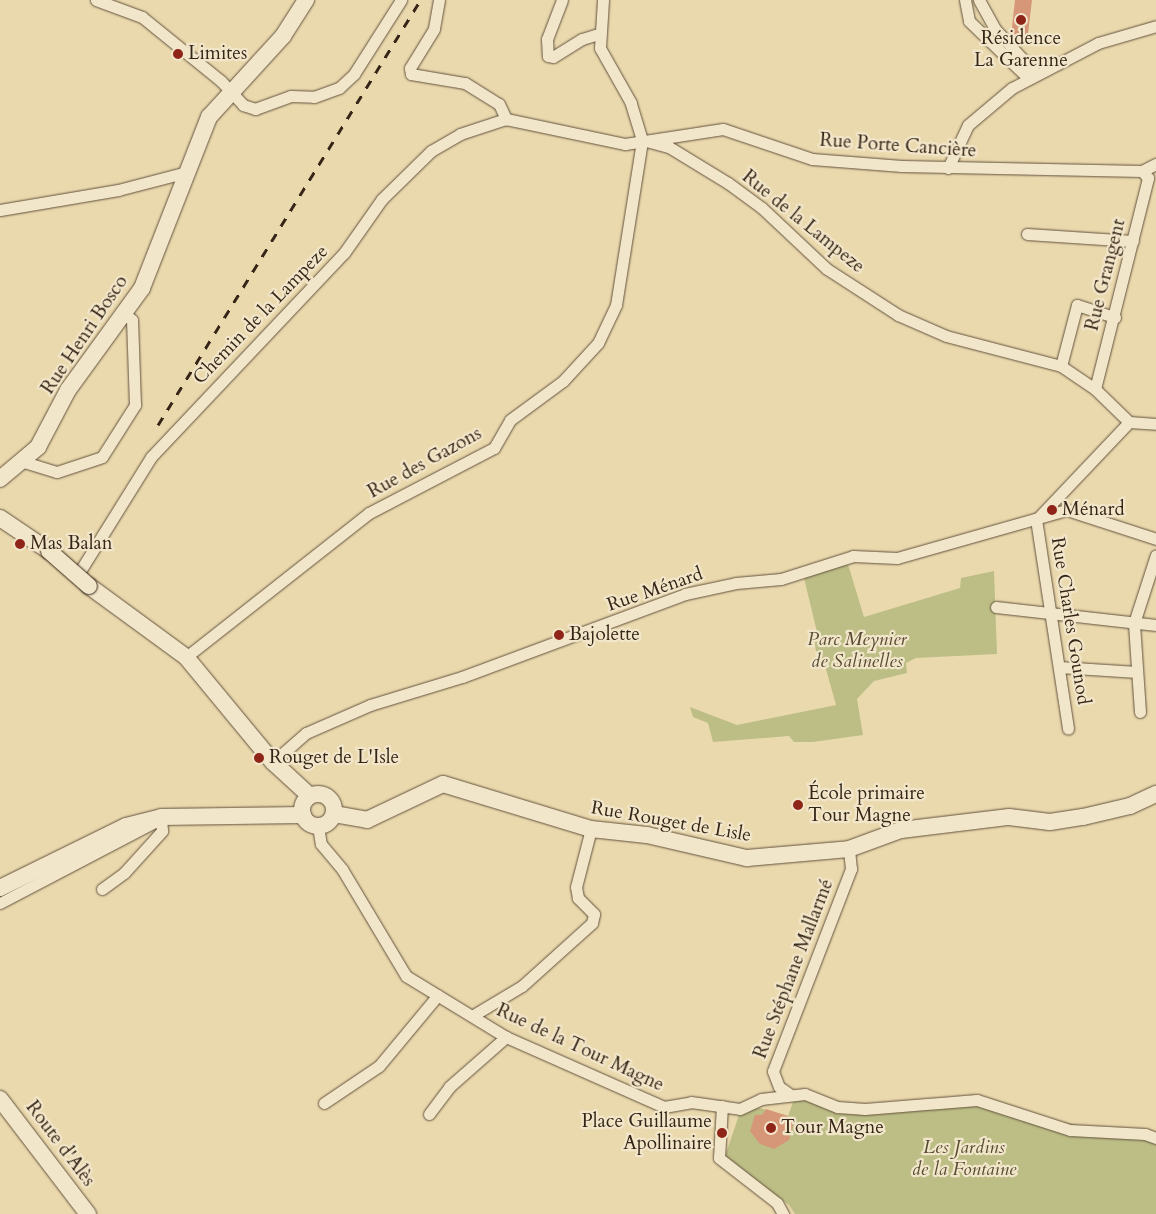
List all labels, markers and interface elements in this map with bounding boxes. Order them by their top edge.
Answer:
marker: Résidence La Garenne [1015,14,1027,26]
place label: Résidence La Garenne [974,28,1068,72]
place label: Limites [188,43,247,65]
marker: Limites [172,48,184,60]
street label: Rue Porte Cancière [819,129,977,163]
street label: Rue de la Lampeze [737,166,869,278]
street label: Rue Grangent [1081,217,1131,333]
street label: Chemin de la Lampeze [189,241,333,389]
street label: Rue Henri Bosco [37,271,133,399]
street label: Rue des Gazons [364,422,486,504]
place label: Ménard [1062,499,1125,521]
marker: Ménard [1046,504,1058,516]
place label: Mas Balan [30,533,113,555]
street label: Rue Charles Gounod [1046,536,1094,706]
marker: Mas Balan [14,538,26,550]
street label: Rue Ménard [604,563,706,617]
place label: Bajolette [569,624,640,646]
marker: Bajolette [553,629,565,641]
park label: Parc Meynier de Salinelles [807,629,907,673]
place label: Rouget de L'Isle [269,747,399,769]
marker: Rouget de L'Isle [253,752,265,764]
place label: École primaire Tour Magne [808,783,925,827]
street label: Rue Rouget de Lisle [589,797,753,847]
marker: École primaire Tour Magne [792,799,804,811]
street label: Rue Stéphane Mallarmé [749,876,839,1062]
street label: Rue de la Tour Magne [493,999,667,1097]
street label: Route d'Alès [20,1097,100,1191]
place label: Place Guillaume Apollinaire [582,1111,712,1155]
place label: Tour Magne [781,1117,884,1139]
marker: Tour Magne [765,1122,777,1134]
marker: Place Guillaume Apollinaire [716,1127,728,1139]
park label: Les Jardins de la Fontaine [912,1137,1016,1181]

